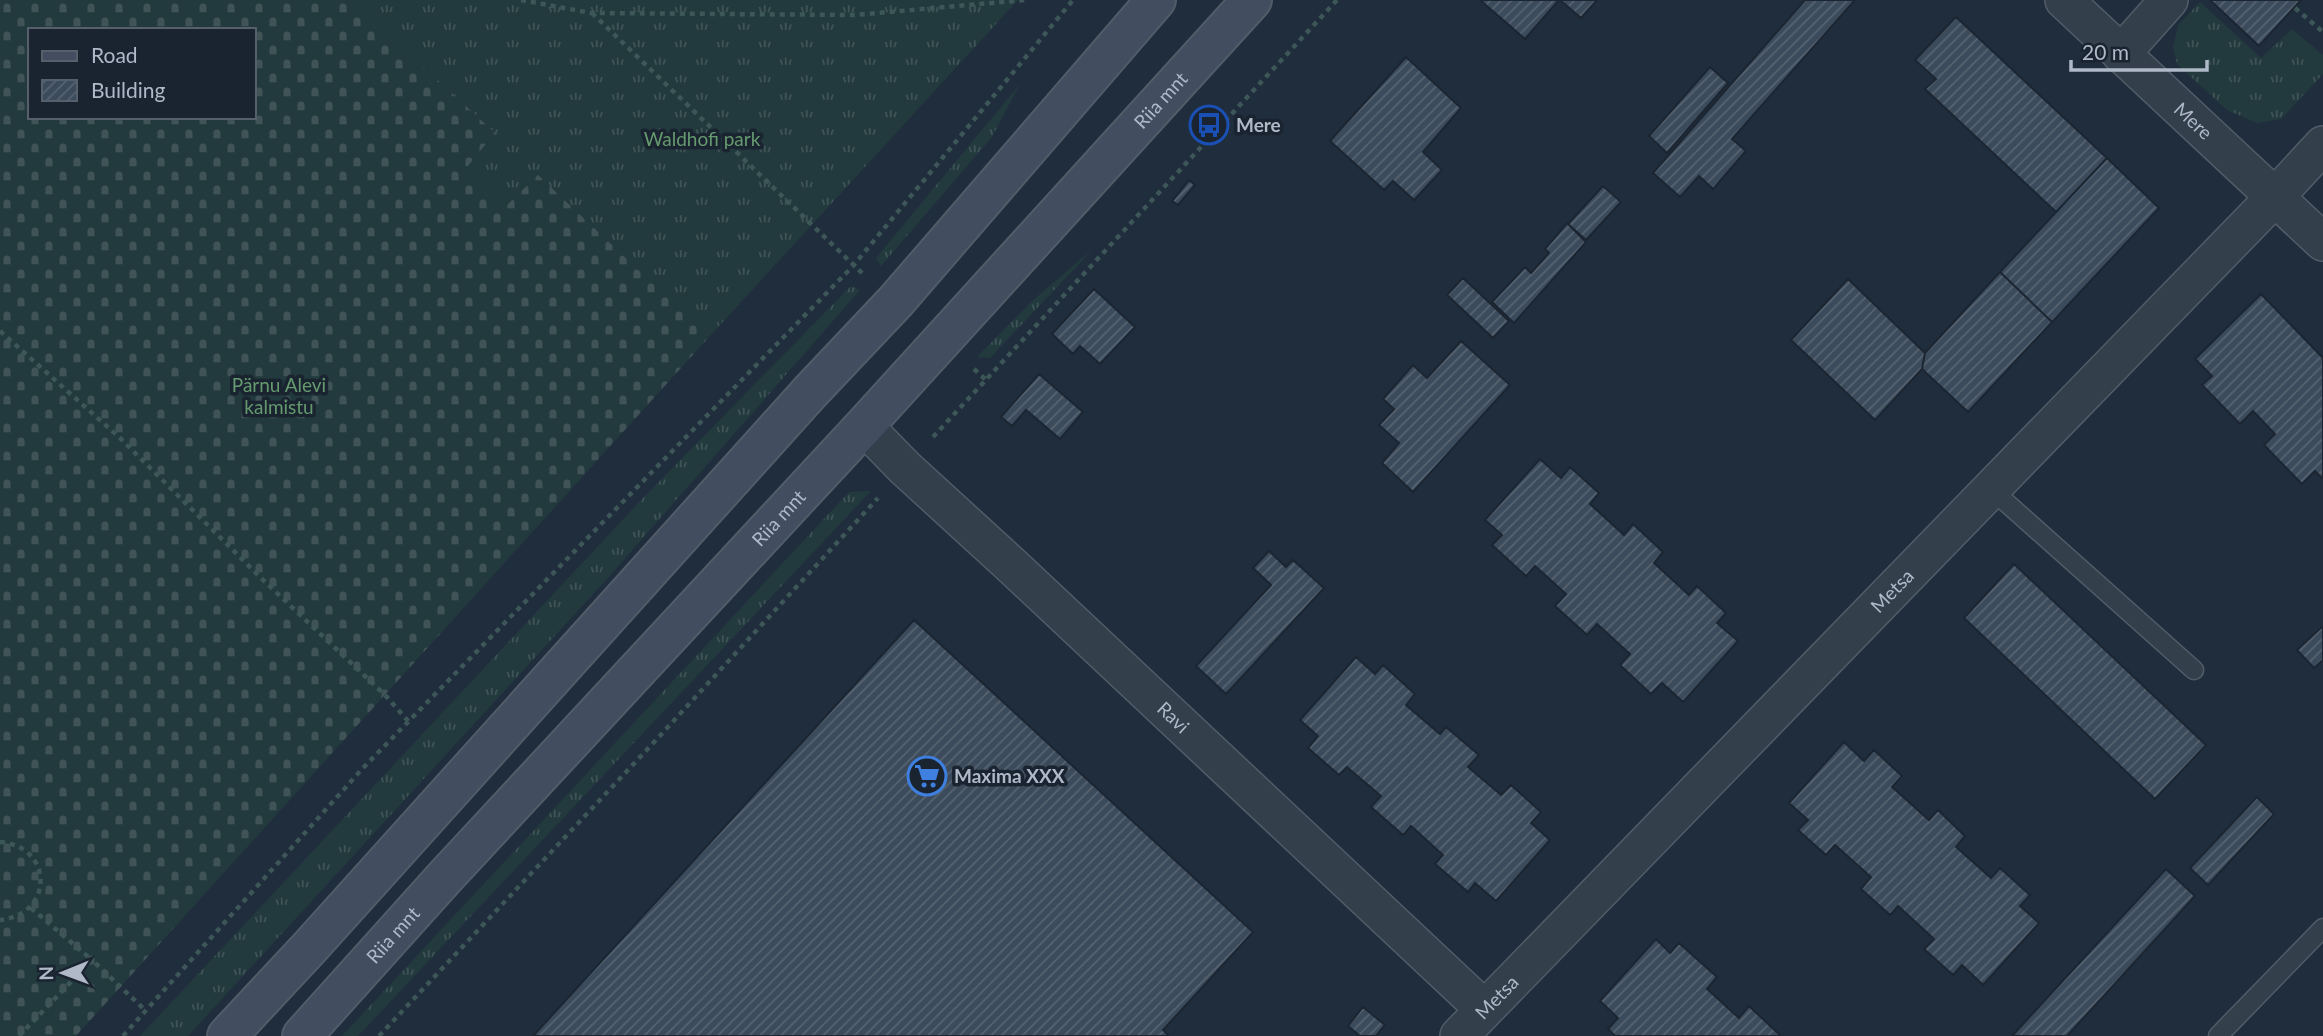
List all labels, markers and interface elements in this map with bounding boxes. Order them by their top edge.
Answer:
legend [28,28,256,119]
scale bar [2071,28,2208,72]
text: 20 m [2082,39,2129,64]
text: Road [91,42,138,67]
street label: Riia mnt [1129,67,1192,133]
text: Building [91,77,166,102]
street label: Mere [2170,97,2218,144]
bus stop icon: Mere [1188,104,1230,146]
place label: Mere [1236,113,1281,136]
park label: Waldhofi park [644,127,761,150]
park label: Pärnu Alevi kalmistu [232,373,326,418]
street label: Riia mnt [747,485,810,550]
street label: Metsa [1865,564,1918,617]
street label: Ravi [1153,696,1194,737]
supermarket icon: Maxima XXX [906,755,948,797]
place label: Maxima XXX [954,764,1065,787]
street label: Riia mnt [361,901,424,968]
north arrow [28,938,98,1008]
text: N [34,966,57,981]
street label: Metsa [1470,970,1523,1024]

